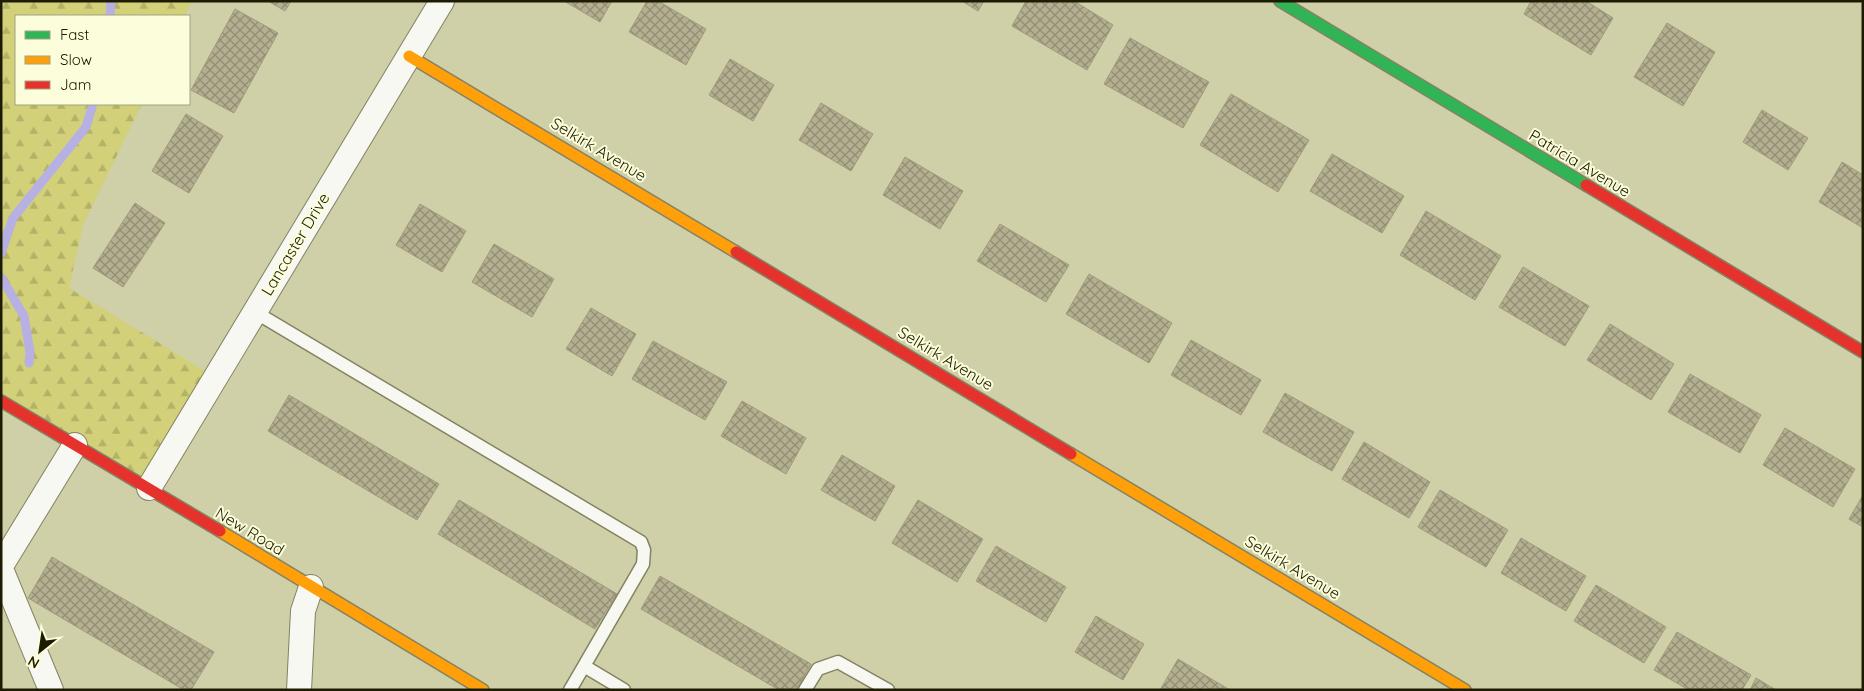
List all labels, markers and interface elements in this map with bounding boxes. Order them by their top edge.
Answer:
legend [15,15,190,105]
text: Fast [60,25,89,44]
text: Slow [60,50,92,69]
text: Jam [60,75,91,94]
street label: Selkirk Avenue [548,113,650,185]
street label: Patricia Avenue [1526,125,1634,201]
street label: Lancaster Drive [256,189,334,299]
street label: Selkirk Avenue [895,322,997,394]
street label: New Road [212,503,288,559]
street label: Selkirk Avenue [1242,531,1344,603]
north arrow [15,626,65,676]
text: N [25,652,42,673]

